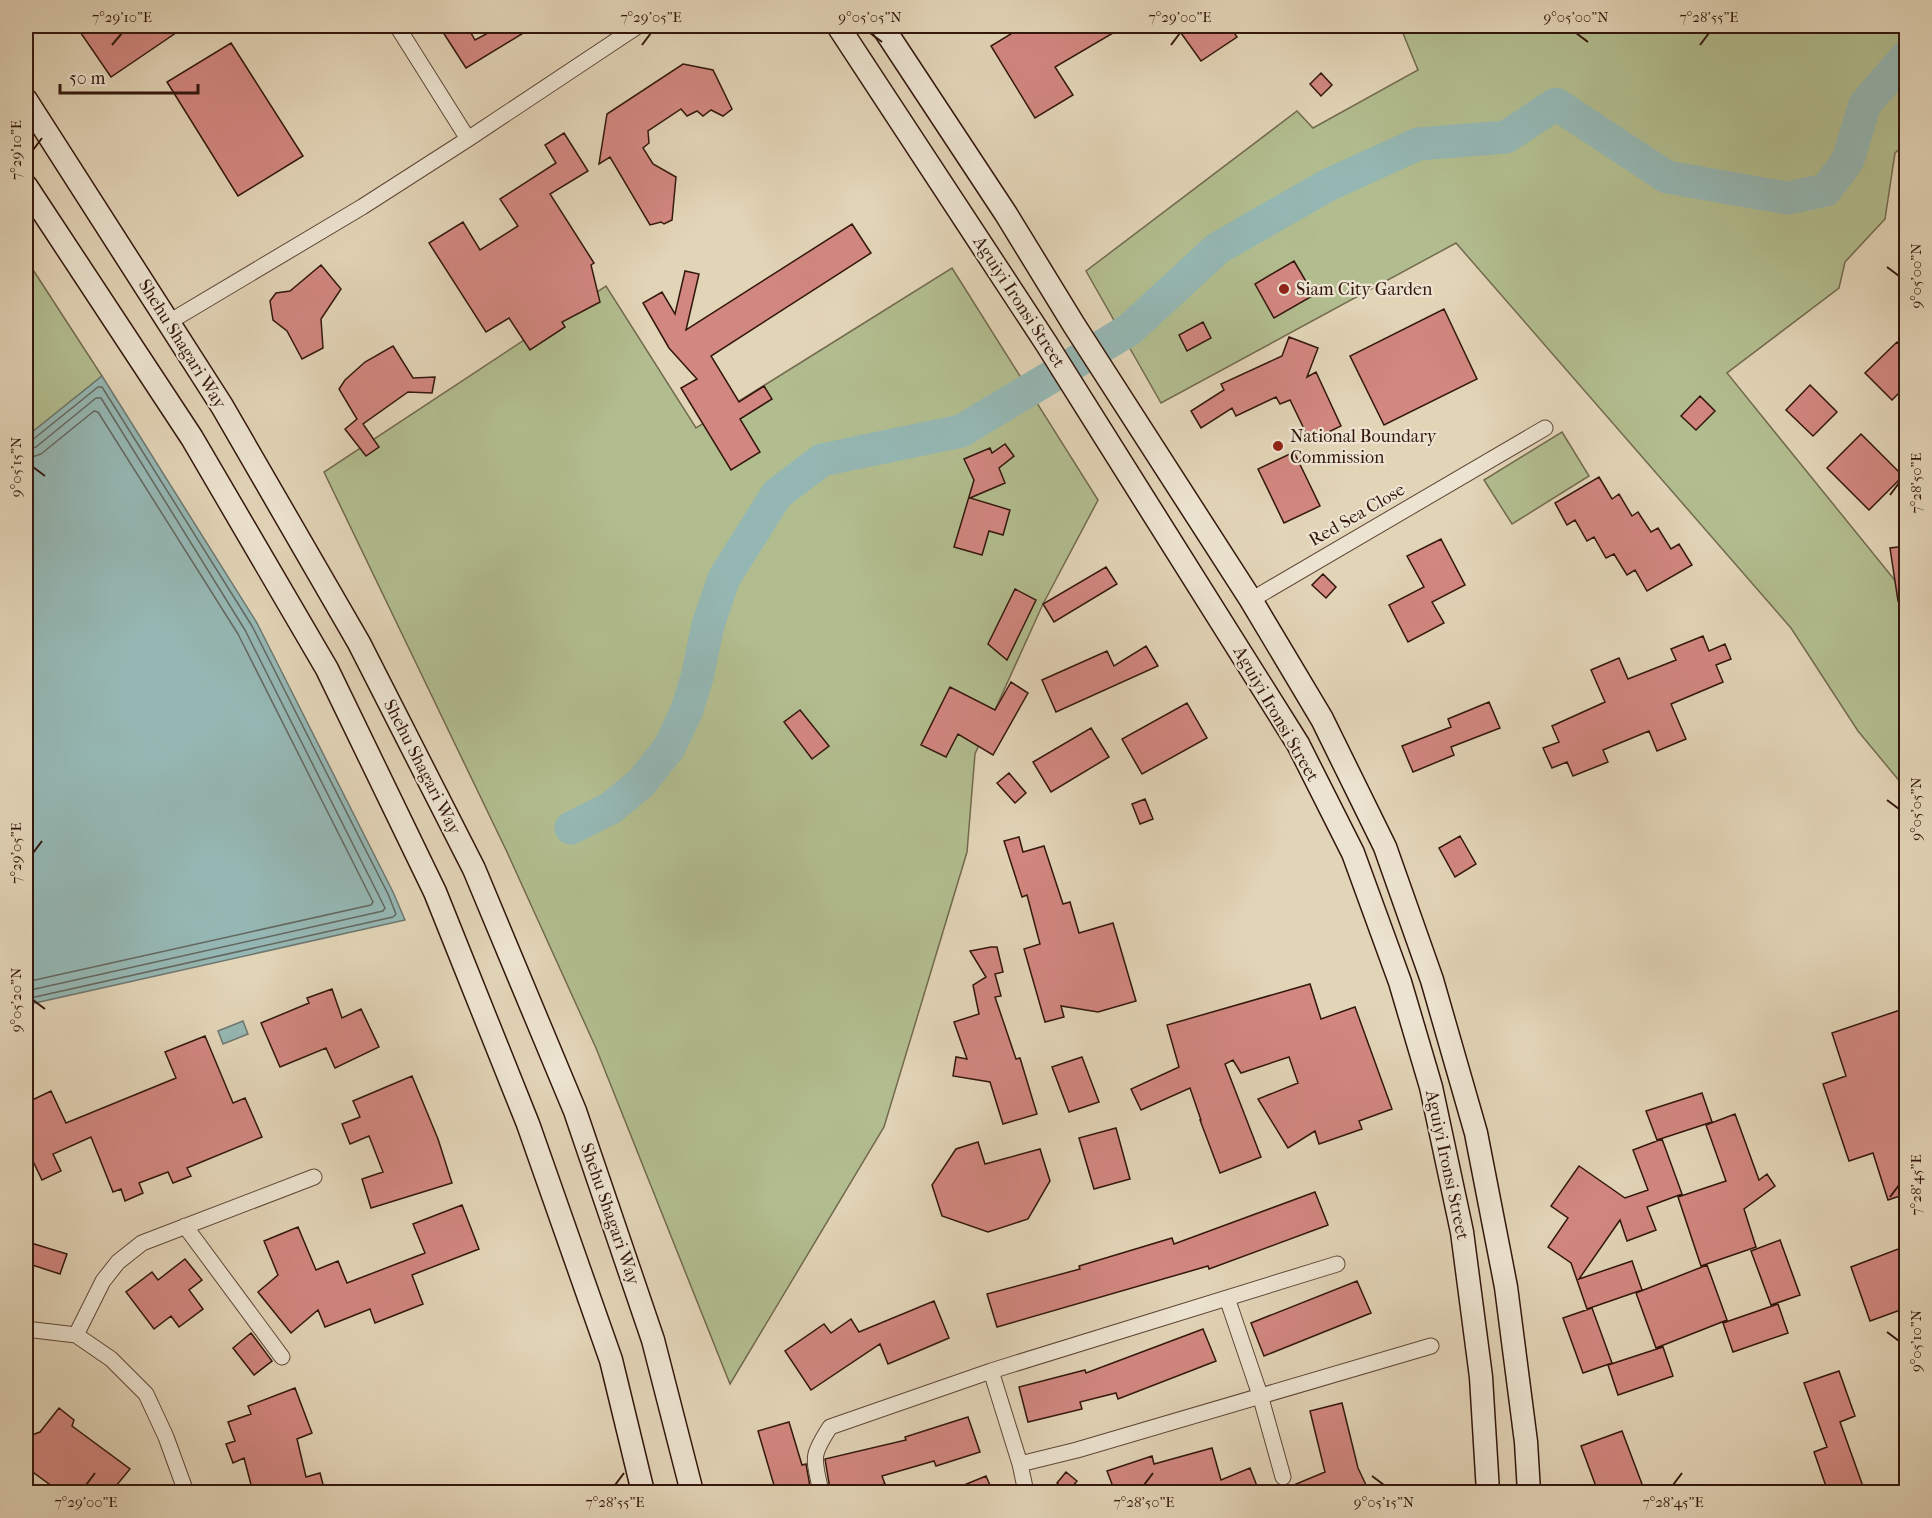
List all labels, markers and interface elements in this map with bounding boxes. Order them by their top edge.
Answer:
text: 7°29'10"E [92,8,152,26]
text: 7°29'05"E [620,8,682,26]
text: 9°05'05"N [838,8,902,26]
text: 7°29'00"E [1148,8,1212,26]
text: 9°05'00"N [1543,8,1609,26]
text: 7°28'55"E [1679,8,1739,26]
scale bar [60,57,198,95]
text: 50 m [69,68,106,89]
text: 7°29'10"E [7,120,25,180]
street label: Aguiyi Ironsi Street [968,231,1070,372]
text: 9°05'00"N [1907,243,1925,309]
street label: Shehu Shagari Way [134,275,231,414]
place label: Siam City Garden [1296,279,1433,300]
marker: Siam City Garden [1277,282,1291,296]
place label: National Boundary Commission [1290,426,1438,468]
text: 9°05'15"N [7,436,25,497]
marker: National Boundary Commission [1271,439,1285,453]
text: 7°28'50"E [1907,453,1925,513]
street label: Red Sea Close [1305,479,1409,551]
street label: Aguiyi Ironsi Street [1228,642,1324,786]
street label: Shehu Shagari Way [379,696,466,839]
text: 9°05'05"N [1907,777,1925,841]
text: 7°29'05"E [7,822,25,884]
text: 9°05'20"N [7,967,25,1032]
street label: Aguiyi Ironsi Street [1421,1087,1473,1242]
street label: Shehu Shagari Way [576,1140,645,1289]
text: 7°28'45"E [1907,1154,1925,1216]
text: 9°05'10"N [1907,1309,1925,1372]
text: 7°29'00"E [54,1493,118,1511]
text: 7°28'55"E [585,1493,645,1511]
text: 7°28'50"E [1114,1493,1174,1511]
text: 9°05'15"N [1354,1493,1415,1511]
text: 7°28'45"E [1642,1493,1704,1511]

